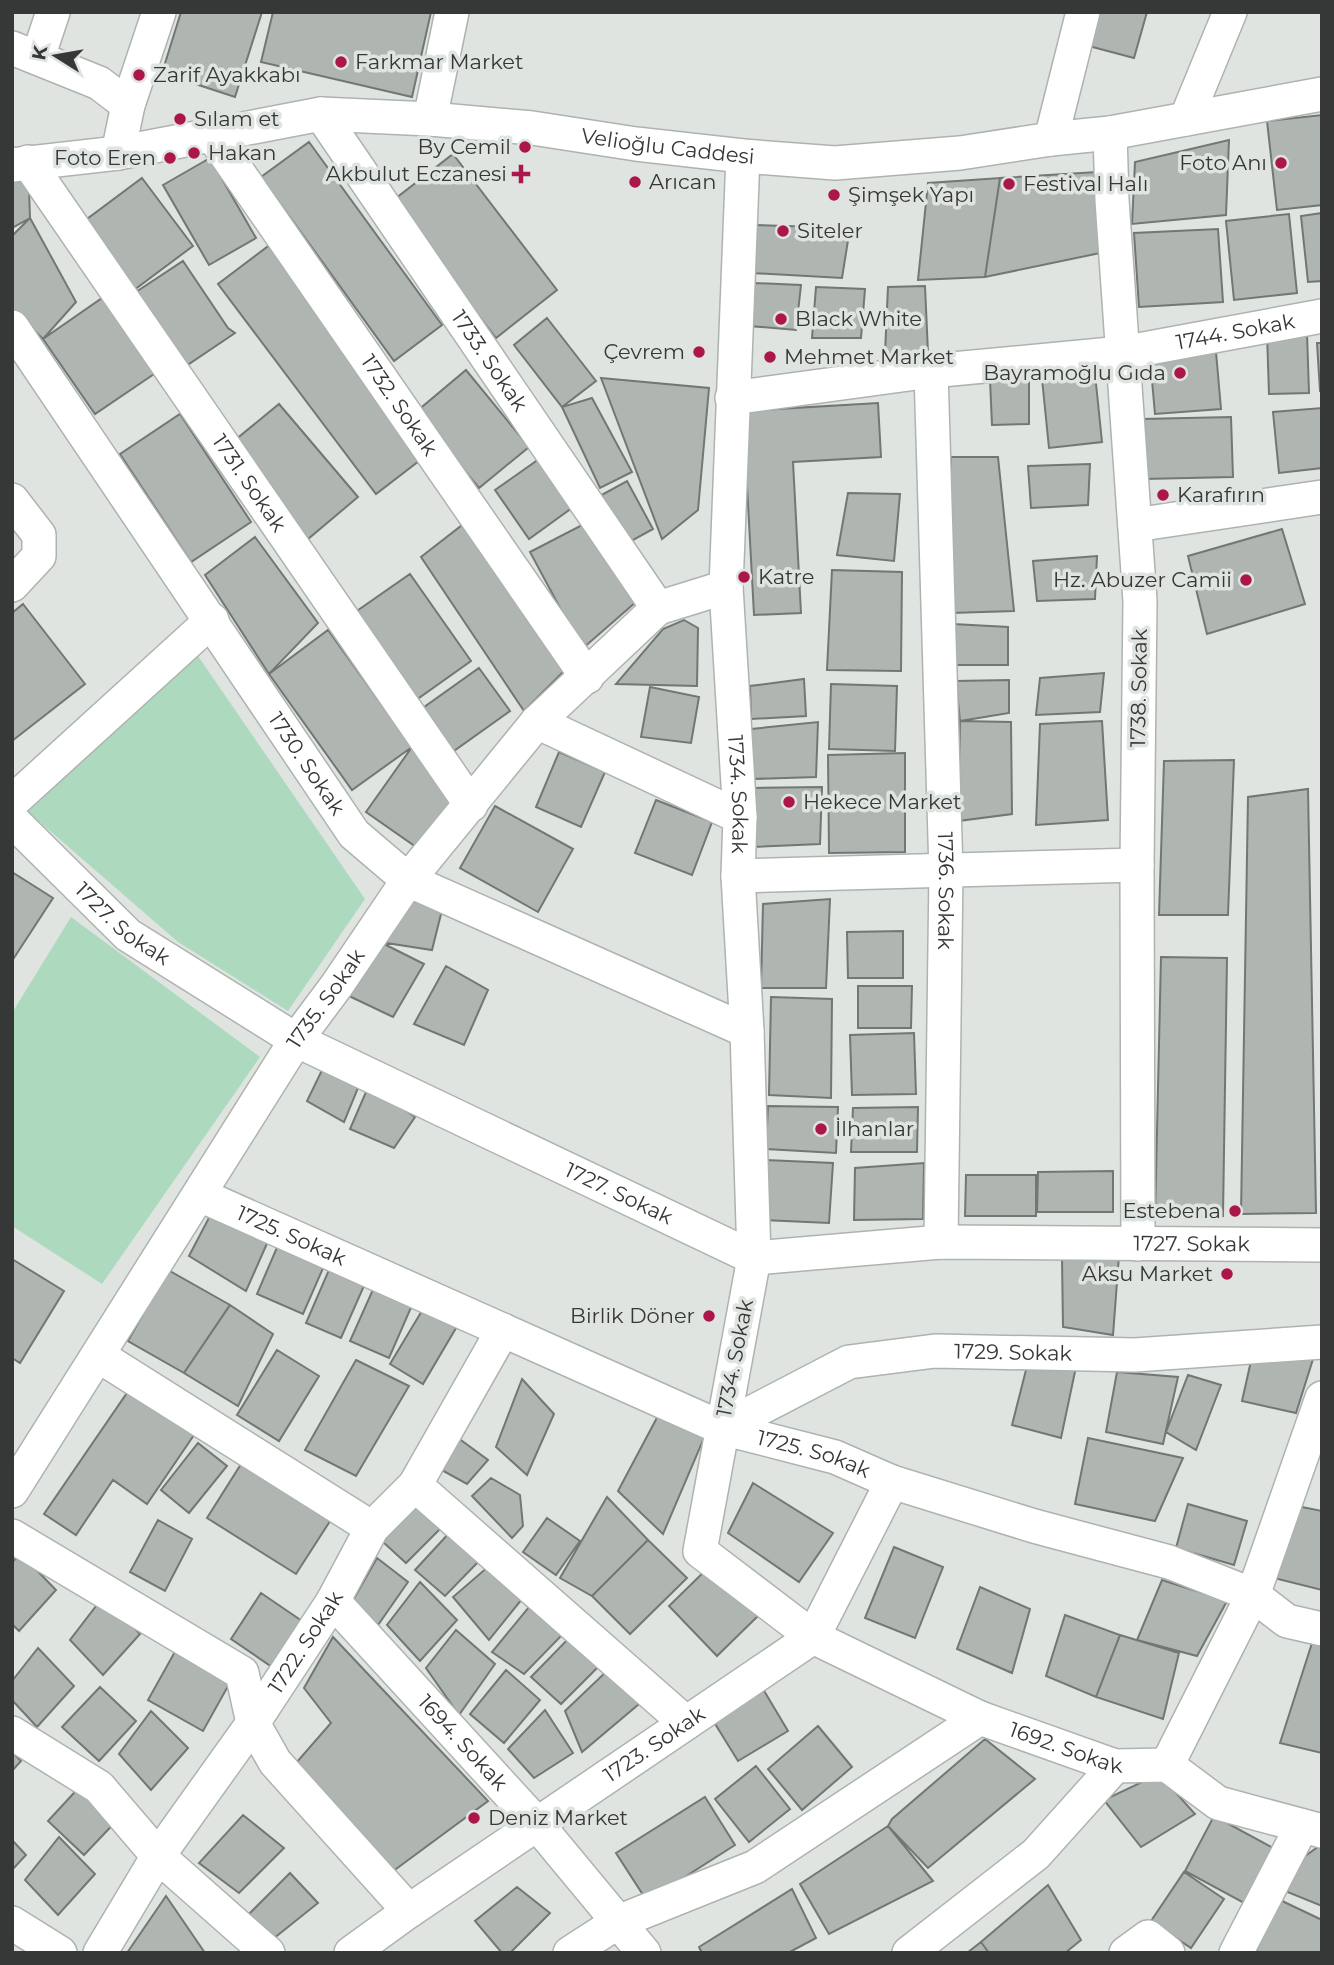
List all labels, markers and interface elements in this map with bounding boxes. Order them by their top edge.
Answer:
north arrow [21,21,91,91]
text: K [27,43,53,62]
place label: Farkmar Market [355,49,524,74]
marker: Farkmar Market [333,54,349,70]
place label: Zarif Ayakkabı [153,62,301,87]
marker: Zarif Ayakkabı [131,67,147,83]
place label: Sılam et [194,106,280,131]
marker: Sılam et [172,111,188,127]
street label: Velioğlu Caddesi [579,123,755,169]
place label: By Cemil [418,134,511,159]
marker: By Cemil [517,139,533,155]
place label: Hakan [208,140,276,165]
place label: Foto Eren [54,145,156,170]
marker: Hakan [186,145,202,161]
marker: Foto Eren [162,150,178,166]
place label: Foto Anı [1179,150,1267,175]
marker: Foto Anı [1273,155,1289,171]
place label: Akbulut Eczanesi [326,161,507,186]
marker: Akbulut Eczanesi [513,166,529,182]
place label: Arıcan [649,169,716,194]
place label: Festival Halı [1023,171,1148,196]
marker: Arıcan [627,174,643,190]
marker: Festival Halı [1001,176,1017,192]
place label: Şimşek Yapı [848,182,974,207]
marker: Şimşek Yapı [826,187,842,203]
place label: Siteler [797,218,863,243]
marker: Siteler [775,223,791,239]
street label: 1733. Sokak [447,305,533,416]
place label: Black White [795,306,922,331]
street label: 1744. Sokak [1174,308,1297,355]
marker: Black White [773,311,789,327]
place label: Çevrem [604,339,685,364]
marker: Çevrem [691,344,707,360]
place label: Mehmet Market [784,344,954,369]
marker: Mehmet Market [762,349,778,365]
street label: 1732. Sokak [356,350,443,461]
place label: Bayramoğlu Gıda [983,360,1166,385]
marker: Bayramoğlu Gıda [1172,365,1188,381]
street label: 1731. Sokak [207,429,292,537]
place label: Karafırın [1177,482,1265,507]
marker: Karafırın [1155,487,1171,503]
place label: Katre [758,564,814,589]
place label: Hz. Abuzer Camii [1053,567,1232,592]
marker: Katre [736,569,752,585]
marker: Hz. Abuzer Camii [1238,572,1254,588]
street label: 1738. Sokak [1125,628,1152,747]
street label: 1730. Sokak [264,707,351,820]
street label: 1734. Sokak [723,734,753,855]
place label: Hekece Market [803,789,961,814]
marker: Hekece Market [781,794,797,810]
street label: 1736. Sokak [933,831,959,950]
street label: 1727. Sokak [70,877,175,970]
street label: 1735. Sokak [281,944,370,1053]
place label: İlhanlar [835,1116,914,1141]
marker: İlhanlar [813,1121,829,1137]
street label: 1727. Sokak [561,1157,677,1230]
place label: Estebena [1123,1198,1221,1223]
street label: 1725. Sokak [233,1200,351,1271]
marker: Estebena [1227,1203,1243,1219]
street label: 1727. Sokak [1133,1231,1250,1256]
place label: Aksu Market [1082,1261,1213,1286]
marker: Aksu Market [1219,1266,1235,1282]
street label: 1734. Sokak [711,1297,758,1419]
place label: Birlik Döner [570,1303,695,1328]
marker: Birlik Döner [701,1308,717,1324]
street label: 1729. Sokak [954,1338,1073,1366]
street label: 1725. Sokak [755,1425,875,1483]
street label: 1722. Sokak [263,1586,348,1698]
street label: 1694. Sokak [413,1689,513,1796]
street label: 1723. Sokak [599,1701,710,1787]
street label: 1692. Sokak [1006,1716,1123,1778]
place label: Deniz Market [488,1805,628,1830]
marker: Deniz Market [466,1810,482,1826]

